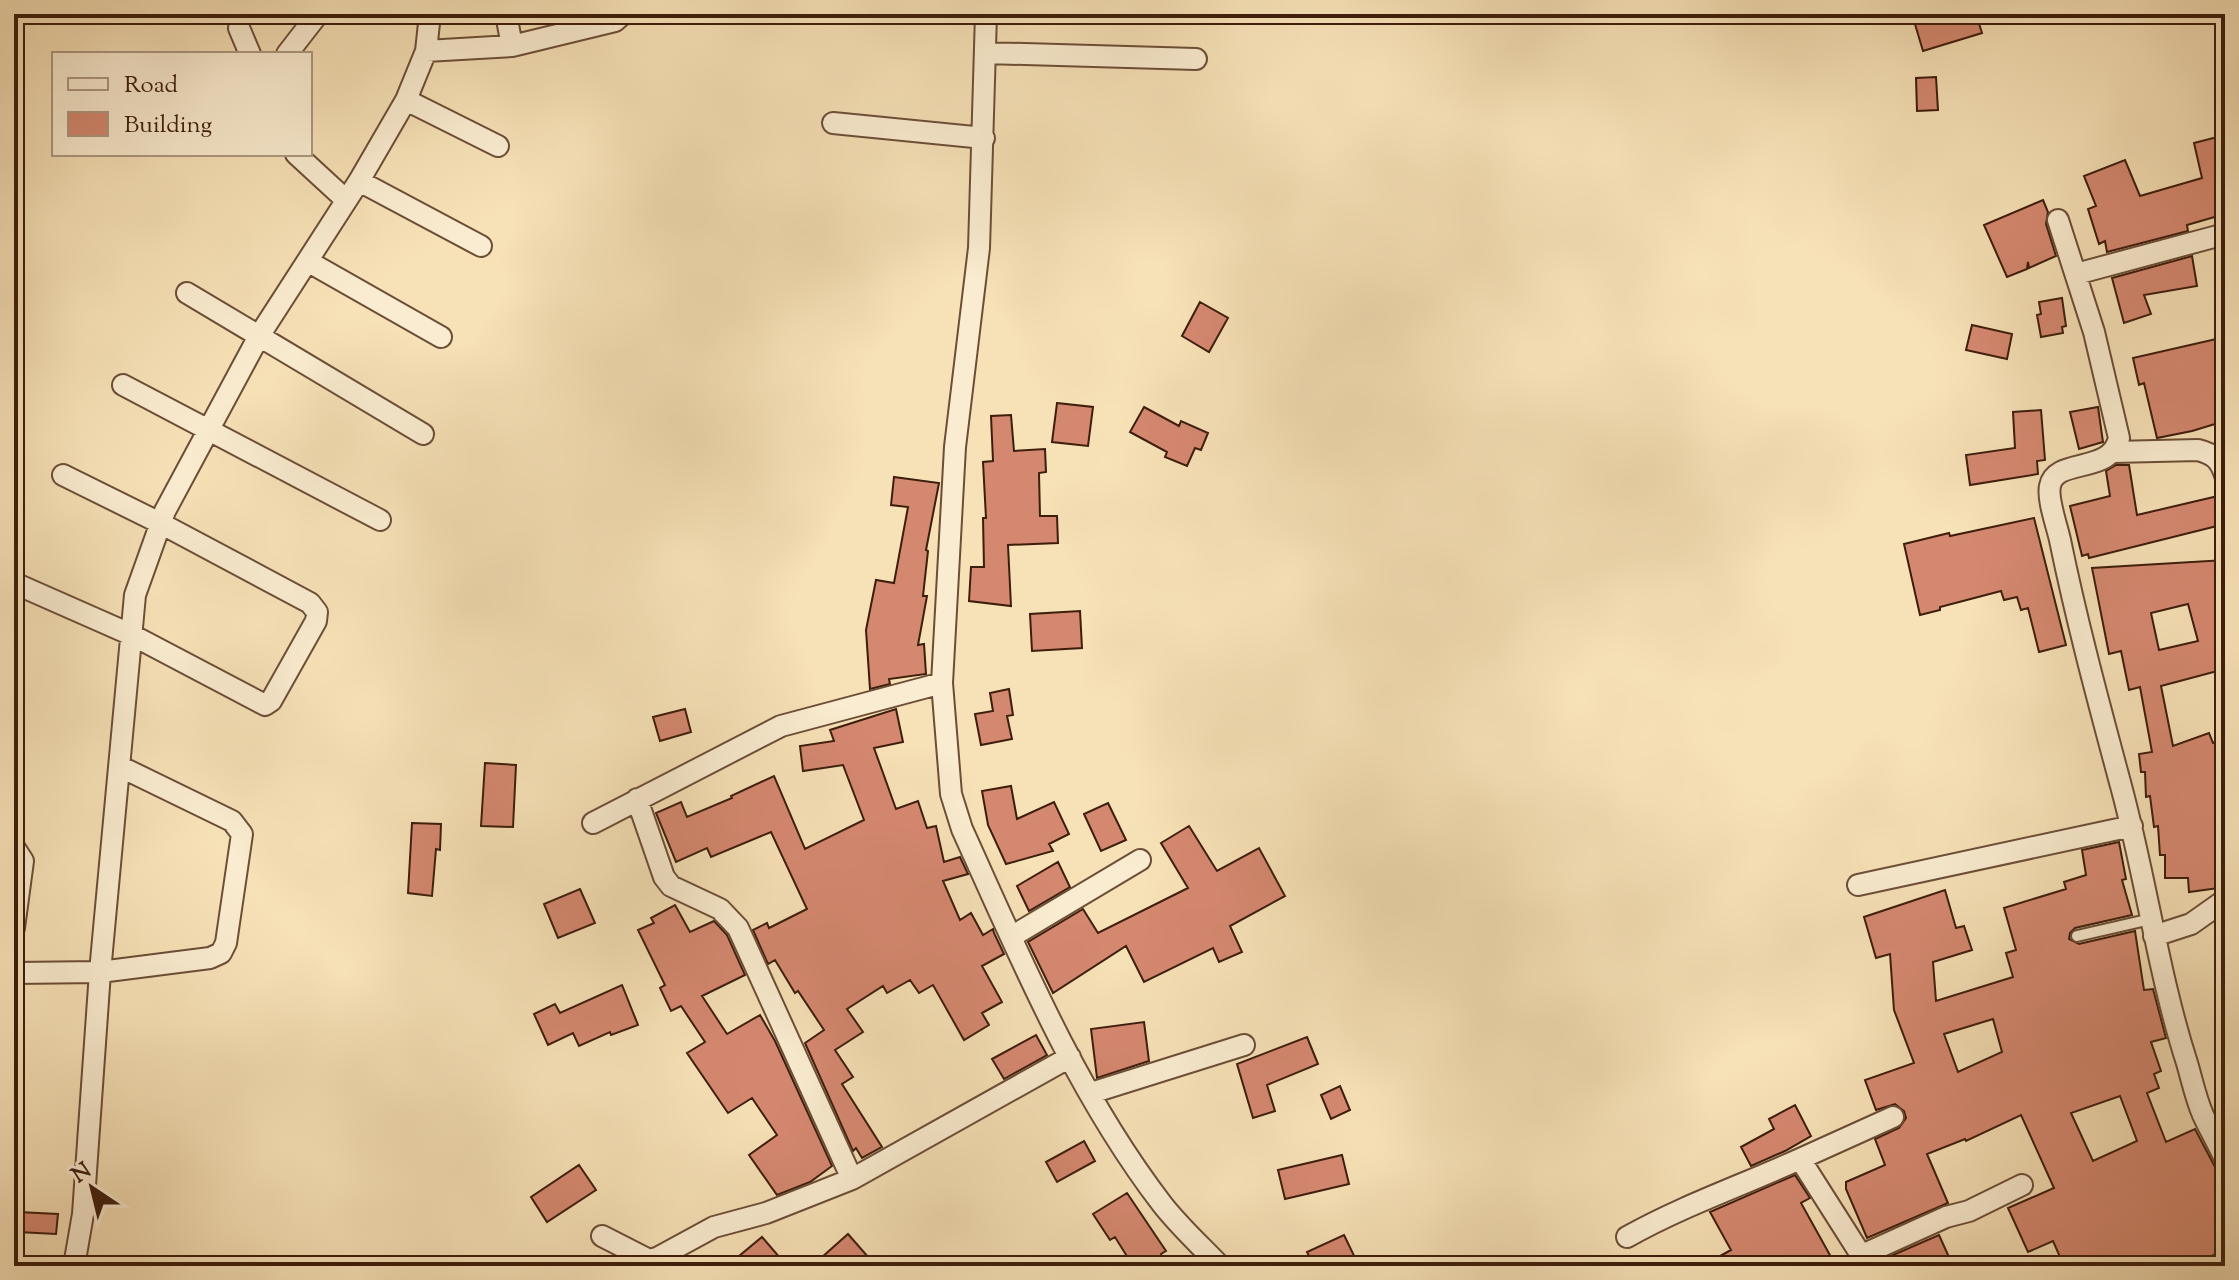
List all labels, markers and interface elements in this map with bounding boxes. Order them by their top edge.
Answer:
legend [52,52,312,156]
text: Road [124,69,178,103]
text: Building [124,109,213,143]
north arrow [52,1148,132,1228]
text: N [66,1156,99,1192]

